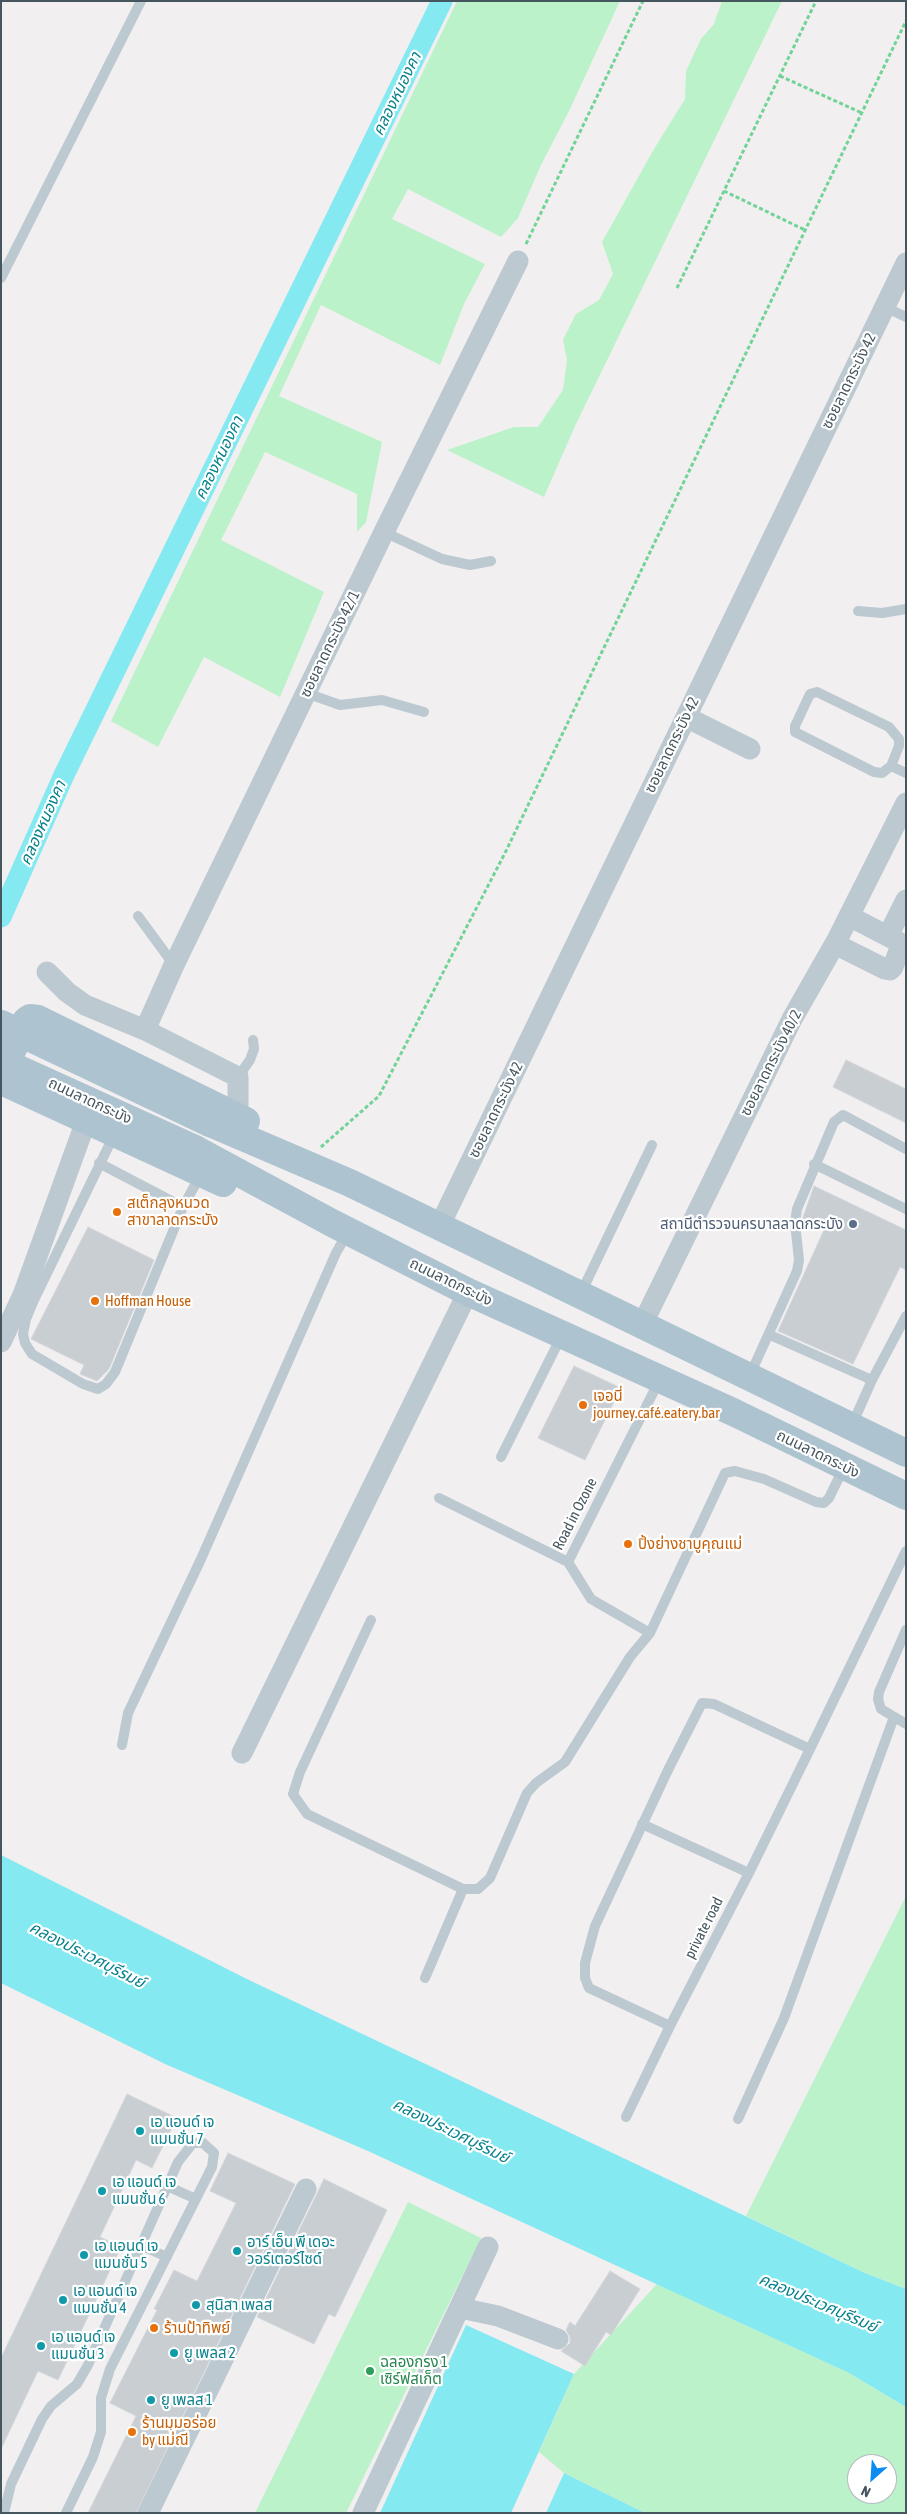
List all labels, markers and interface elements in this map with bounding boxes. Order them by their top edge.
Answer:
water label: คลองหนองคา [369,49,425,139]
street label: ซอยลาดกระบัง 42 [818,330,880,432]
water label: คลองหนองคา [191,413,247,503]
street label: ซอยลาดกระบัง 42/1 [296,588,364,700]
street label: ซอยลาดกระบัง 42 [641,694,703,796]
water label: คลองหนองคา [16,778,70,868]
street label: ซอยลาดกระบัง 40/2 [737,1007,805,1119]
street label: ซอยลาดกระบัง 42 [465,1059,527,1161]
street label: ถนนลาดกระบัง [45,1074,135,1128]
place label: สเต็กลุงหนวด สาขาลาดกระบัง [127,1194,218,1229]
marker: สเต็กลุงหนวด สาขาลาดกระบัง [111,1206,123,1218]
place label: สถานีตำรวจนครบาลลาดกระบัง [660,1215,843,1233]
marker: สถานีตำรวจนครบาลลาดกระบัง [847,1218,859,1230]
street label: ถนนลาดกระบัง [407,1254,495,1310]
place label: Hoffman House [105,1292,191,1310]
marker: Hoffman House [89,1295,101,1307]
place label: เจอนี่ journey.café.eatery.bar [593,1387,720,1422]
marker: เจอนี่ journey.café.eatery.bar [577,1399,589,1411]
street label: ถนนลาดกระบัง [774,1426,862,1482]
street label: Road in Ozone [549,1475,601,1553]
place label: ปิ้งย่างชาบูคุณแม่ [638,1535,742,1553]
marker: ปิ้งย่างชาบูคุณแม่ [622,1538,634,1550]
street label: private road [681,1894,727,1962]
water label: คลองประเวศบุรีรมย์ [26,1918,148,1992]
water label: คลองประเวศบุรีรมย์ [390,2095,512,2167]
place label: เอ แอนด์ เจ แมนชั่น 7 [150,2113,214,2148]
marker: เอ แอนด์ เจ แมนชั่น 7 [134,2125,146,2137]
place label: เอ แอนด์ เจ แมนชั่น 6 [112,2173,176,2208]
marker: เอ แอนด์ เจ แมนชั่น 6 [96,2185,108,2197]
place label: อาร์ เอ็น พี เดอะ วอร์เตอร์ไซด์ [247,2233,335,2268]
place label: เอ แอนด์ เจ แมนชั่น 5 [94,2237,158,2272]
marker: อาร์ เอ็น พี เดอะ วอร์เตอร์ไซด์ [231,2245,243,2257]
marker: เอ แอนด์ เจ แมนชั่น 5 [78,2249,90,2261]
water label: คลองประเวศบุรีรมย์ [756,2269,880,2337]
place label: เอ แอนด์ เจ แมนชั่น 4 [73,2282,137,2317]
marker: เอ แอนด์ เจ แมนชั่น 4 [57,2294,69,2306]
place label: สุนิสา เพลส [206,2296,272,2314]
marker: สุนิสา เพลส [190,2299,202,2311]
place label: ร้านป้าทิพย์ [164,2319,230,2337]
marker: ร้านป้าทิพย์ [148,2322,160,2334]
place label: เอ แอนด์ เจ แมนชั่น 3 [51,2328,115,2363]
marker: เอ แอนด์ เจ แมนชั่น 3 [35,2340,47,2352]
place label: ยู เพลส 2 [184,2344,236,2362]
marker: ยู เพลส 2 [168,2347,180,2359]
place label: ฉลองกรุง 1 เซิร์ฟสเก็ต [380,2353,448,2388]
marker: ฉลองกรุง 1 เซิร์ฟสเก็ต [364,2365,376,2377]
place label: ยู เพลส 1 [161,2391,213,2409]
marker: ยู เพลส 1 [145,2394,157,2406]
place label: ร้านมุมอร่อย by แม่ณี [142,2414,216,2449]
marker: ร้านมุมอร่อย by แม่ณี [126,2426,138,2438]
north arrow [847,2454,897,2504]
text: N [859,2483,873,2501]

